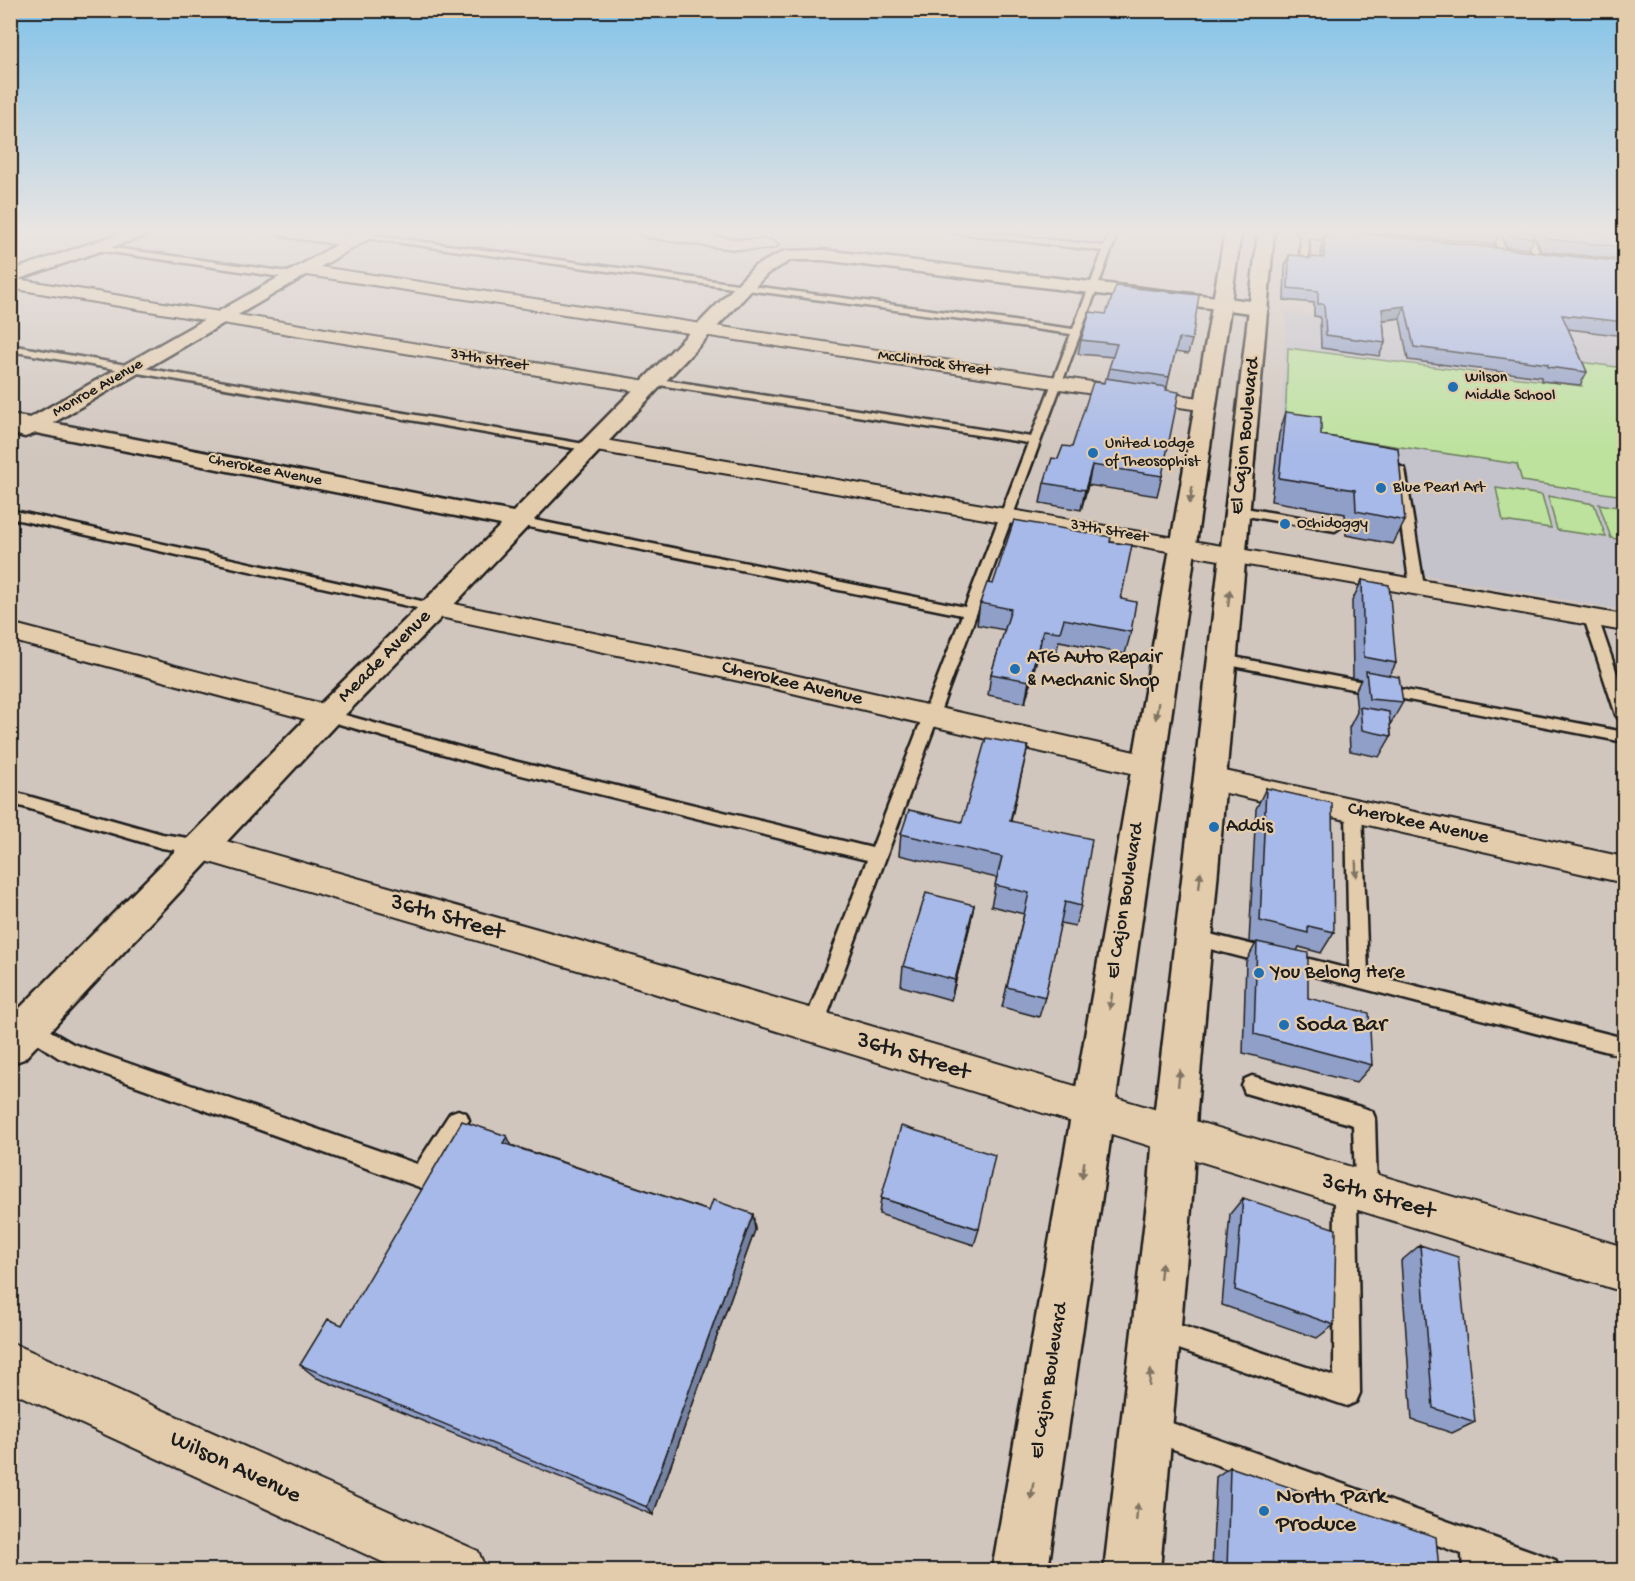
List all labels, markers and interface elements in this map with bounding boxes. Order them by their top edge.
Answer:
street label: 37th Street [448,345,531,377]
street label: McClintock Street [876,347,993,382]
street label: El Cajon Boulevard [1226,354,1266,515]
street label: Monroe Avenue [49,355,147,423]
place label: Wilson Middle School [1465,369,1555,406]
marker: Wilson Middle School [1446,380,1460,394]
place label: United Lodge of Theosophist [1105,435,1201,472]
marker: United Lodge of Theosophist [1086,446,1100,460]
street label: Cherokee Avenue [207,451,324,491]
place label: Blue Pearl Art [1392,479,1486,498]
marker: Blue Pearl Art [1374,481,1388,495]
one-way arrow [1186,486,1195,505]
place label: Ochidoggy [1297,515,1368,534]
street label: 37th Street [1068,516,1151,548]
marker: Ochidoggy [1278,517,1292,531]
one-way arrow [1225,589,1234,608]
street label: Meade Avenue [334,605,437,708]
place label: ATG Auto Repair & Mechanic Shop [1027,647,1163,693]
street label: Cherokee Avenue [719,657,865,712]
marker: ATG Auto Repair & Mechanic Shop [1008,662,1022,676]
one-way arrow [1152,702,1161,721]
street label: Cherokee Avenue [1345,798,1491,850]
place label: Addis [1226,816,1274,839]
street label: El Cajon Boulevard [1102,819,1150,981]
marker: Addis [1207,820,1221,834]
one-way arrow [1351,859,1360,878]
one-way arrow [1195,871,1205,890]
street label: 36th Street [386,888,509,949]
place label: You Belong Here [1269,962,1406,985]
marker: You Belong Here [1252,966,1266,980]
one-way arrow [1106,992,1115,1011]
place label: Soda Bar [1296,1011,1389,1040]
marker: Soda Bar [1277,1018,1291,1032]
street label: 36th Street [852,1026,975,1089]
one-way arrow [1174,1068,1184,1087]
one-way arrow [1078,1160,1087,1179]
street label: 36th Street [1317,1167,1440,1228]
one-way arrow [1156,1261,1166,1280]
street label: El Cajon Boulevard [1026,1299,1074,1461]
one-way arrow [1145,1368,1155,1387]
street label: Wilson Avenue [165,1425,306,1511]
one-way arrow [1028,1482,1037,1501]
place label: North Park Produce [1275,1483,1389,1540]
one-way arrow [1132,1503,1142,1522]
marker: North Park Produce [1257,1504,1271,1518]

